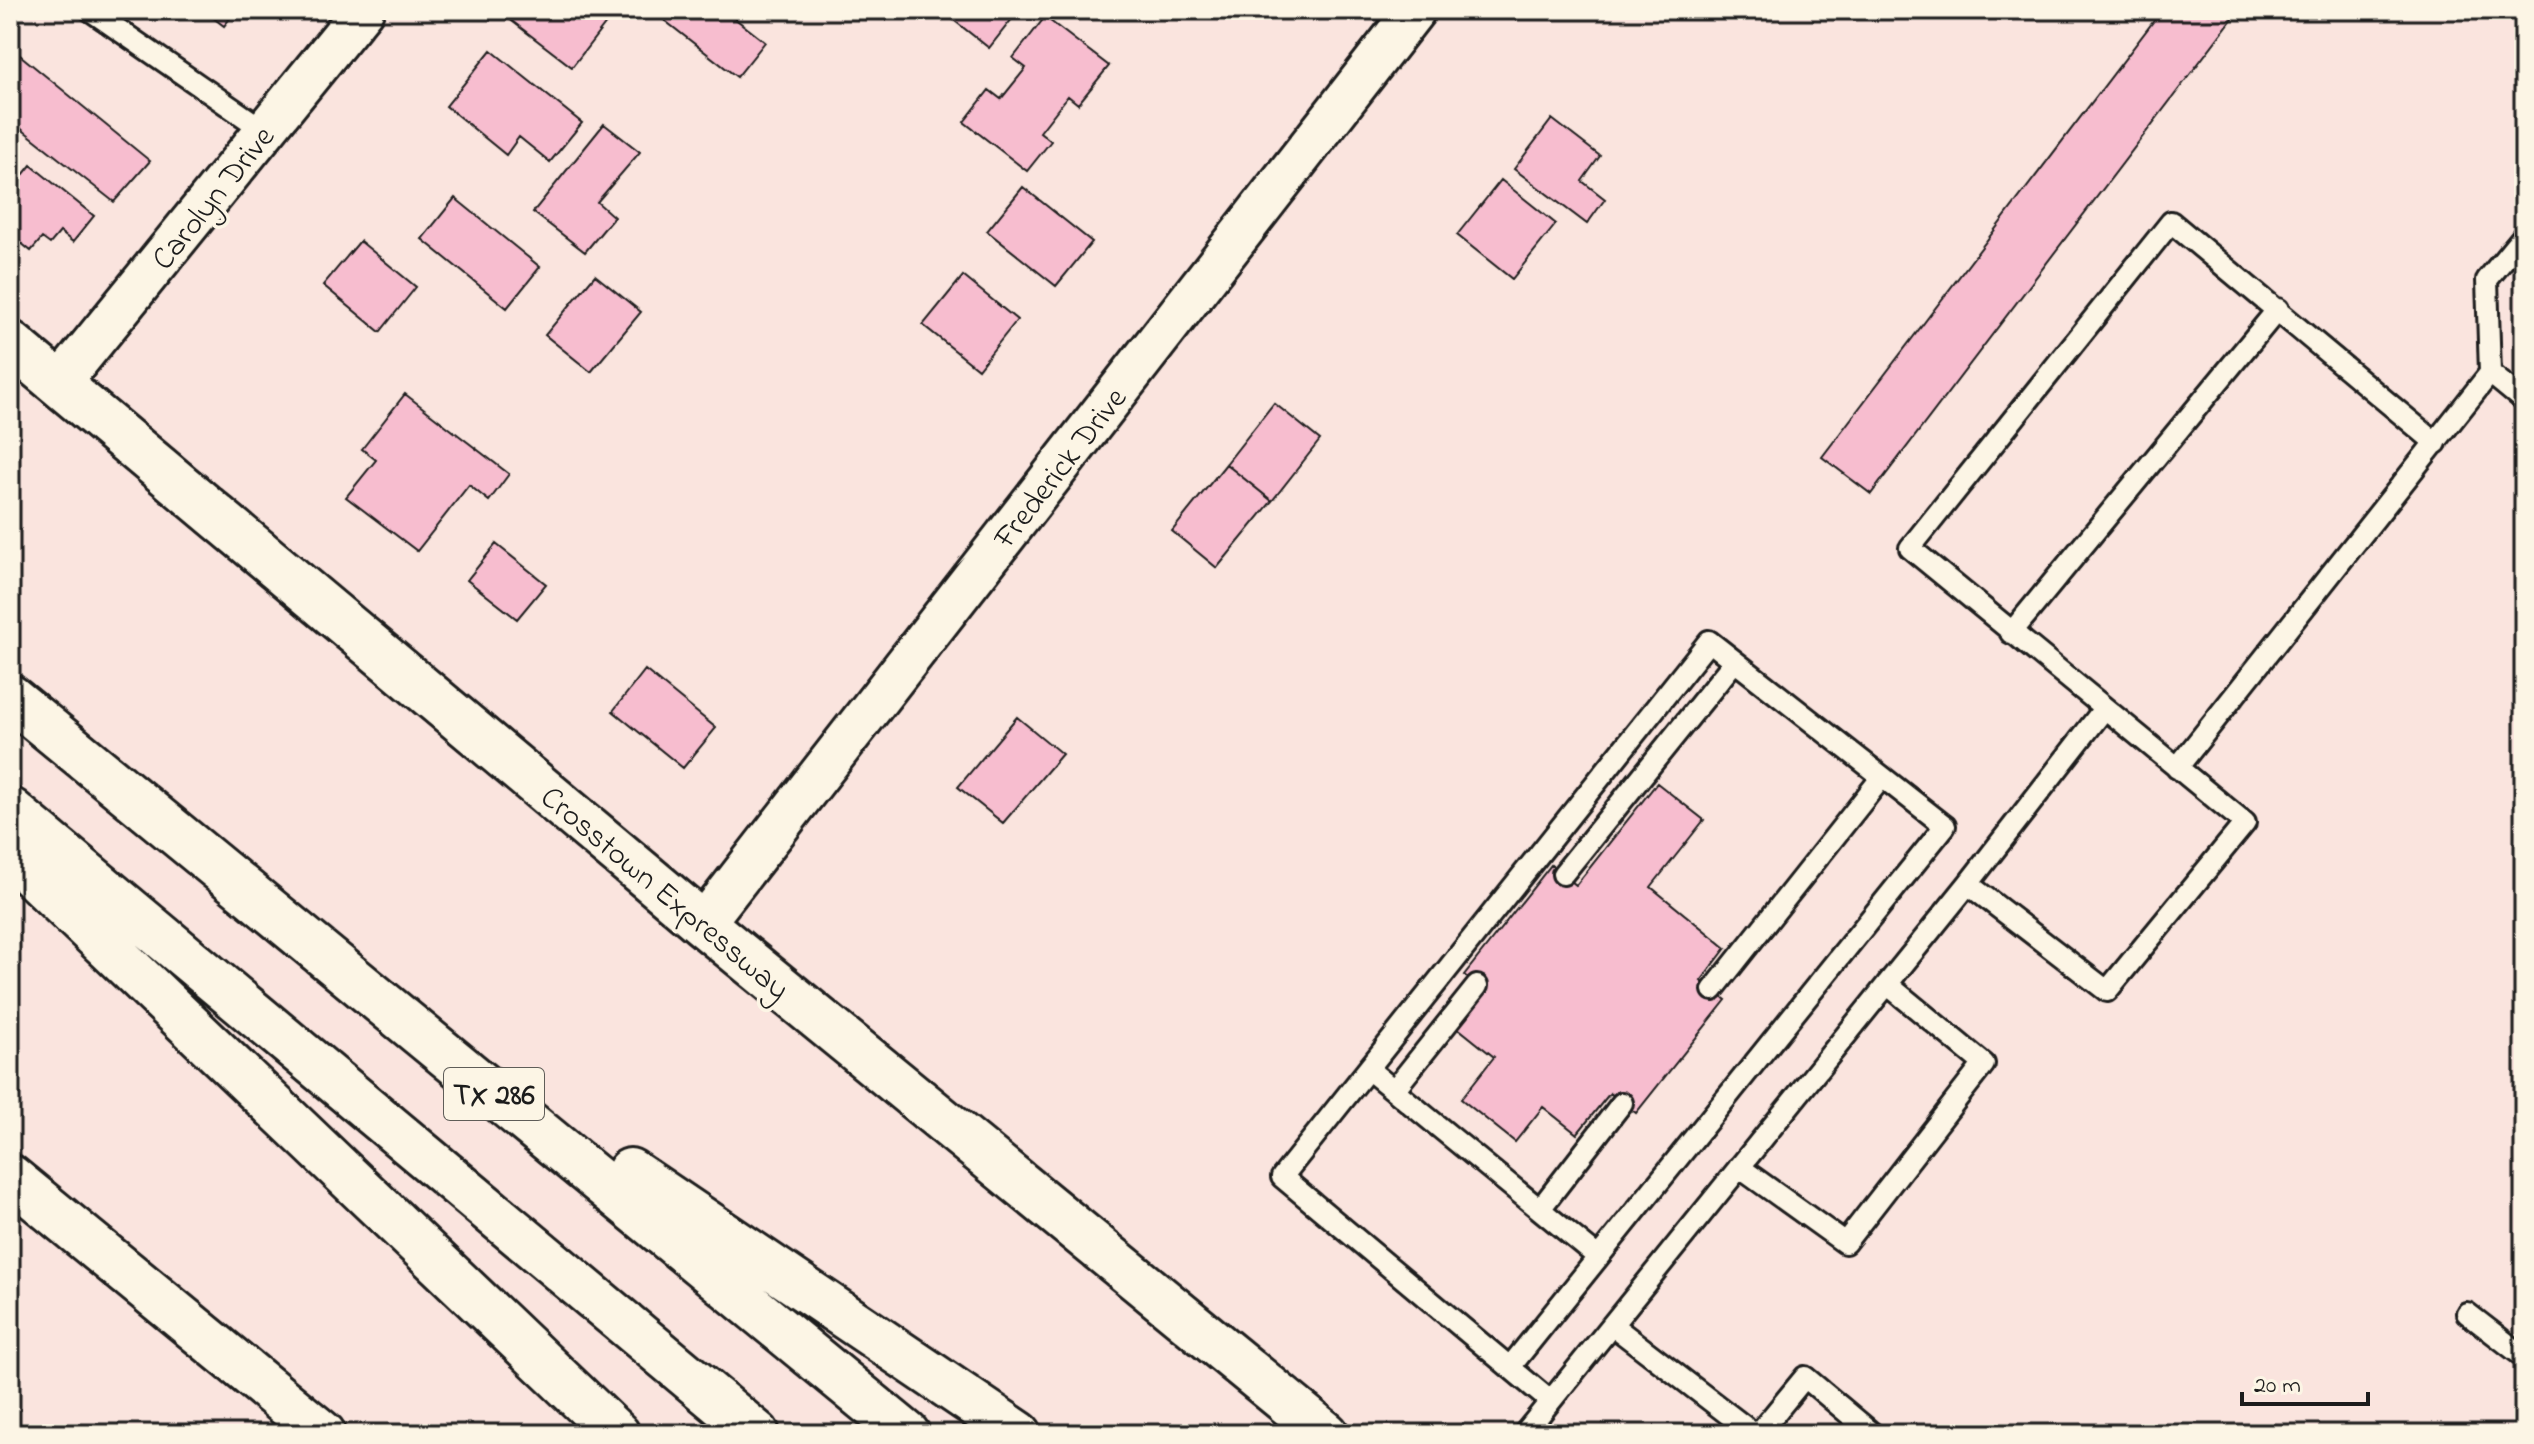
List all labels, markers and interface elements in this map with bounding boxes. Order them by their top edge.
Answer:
street label: Carolyn Drive [142,116,288,282]
street label: Frederick Drive [983,378,1140,561]
street label: Crosstown Expressway [529,776,799,1013]
road number: TX 286 [444,1068,544,1120]
scale bar [2242,1356,2368,1406]
text: 20 m [2254,1369,2301,1404]

